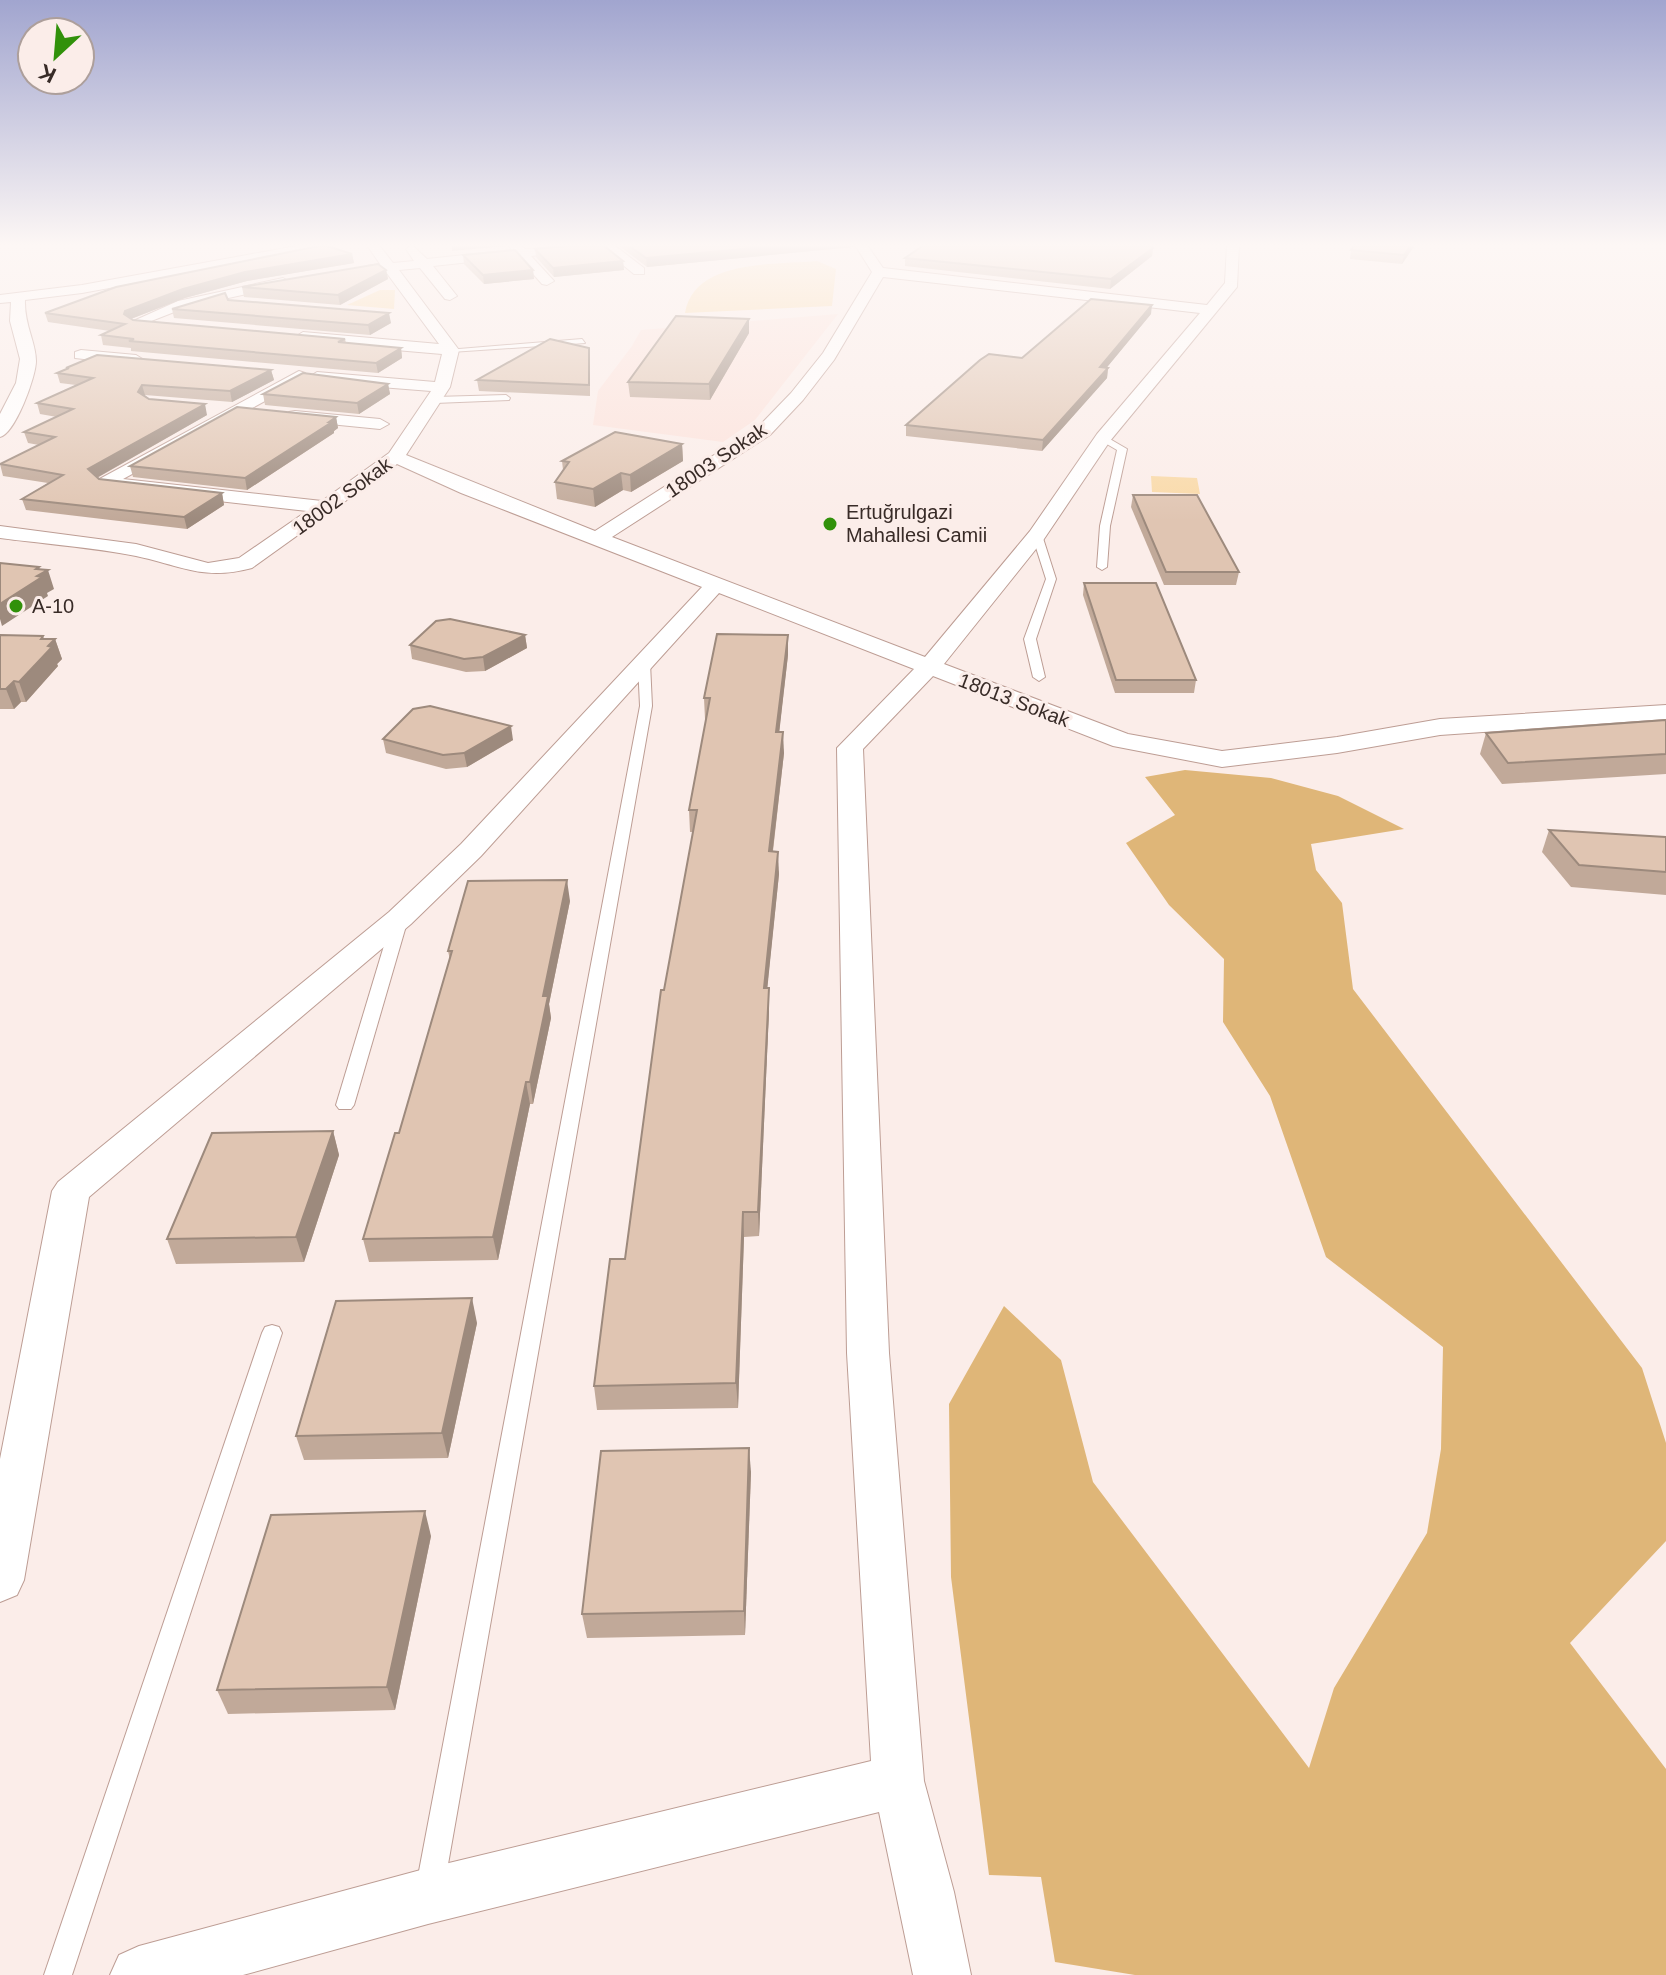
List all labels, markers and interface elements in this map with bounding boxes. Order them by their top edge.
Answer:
north arrow [16,16,96,96]
text: K [35,59,60,88]
street label: 18003 Sokak [661,418,771,502]
street label: 18002 Sokak [288,452,397,539]
place label: Ertuğrulgazi Mahallesi Camii [846,501,987,546]
marker: Ertuğrulgazi Mahallesi Camii [821,515,839,533]
place label: A-10 [32,595,74,617]
marker: A-10 [7,597,25,615]
street label: 18013 Sokak [956,669,1073,732]

